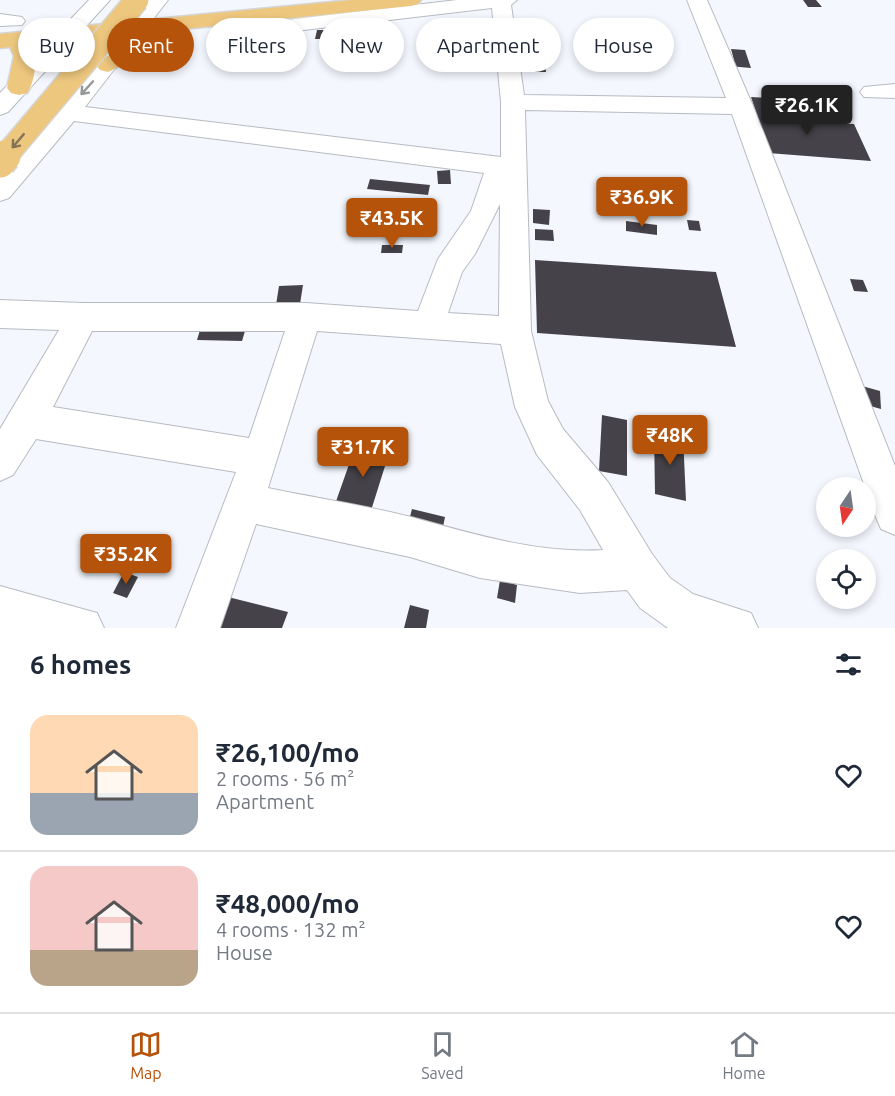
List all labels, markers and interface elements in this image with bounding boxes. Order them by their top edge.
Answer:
chip: Buy [18,18,95,72]
chip: Rent [107,18,194,72]
chip: Filters [206,18,307,72]
chip: New [319,18,404,72]
chip: Apartment [416,18,561,72]
chip: House [573,18,674,72]
one-way arrow [80,80,94,95]
pin: ₹26.1K [758,85,856,136]
text: ₹26.1K [775,93,839,116]
one-way arrow [11,133,25,148]
pin: ₹36.9K [593,177,691,228]
text: ₹36.9K [610,185,674,208]
pin: ₹43.5K [343,198,441,249]
text: ₹43.5K [360,206,424,229]
pin: ₹48K [634,415,706,466]
text: ₹48K [646,423,694,446]
pin: ₹31.7K [314,427,412,478]
text: ₹31.7K [331,435,395,458]
north arrow [816,477,876,537]
map controls [816,477,876,609]
pin: ₹35.2K [77,534,175,585]
text: ₹35.2K [94,542,158,565]
button: locate [816,549,876,609]
icon: filters [832,648,865,681]
text: 6 homes [30,650,131,679]
text: ₹26,100/mo [216,738,359,767]
icon: home [78,739,150,811]
icon: heart [832,759,865,792]
text: 2 rooms · 56 m² [216,767,354,790]
text: Apartment [216,790,314,813]
text: ₹48,000/mo [216,889,359,918]
icon: home [78,890,150,962]
icon: heart [832,910,865,943]
text: 4 rooms · 132 m² [216,918,366,941]
text: House [216,941,273,964]
tab: Map [129,1028,162,1082]
tab: Saved [421,1028,464,1082]
tab: Home [722,1028,766,1082]

